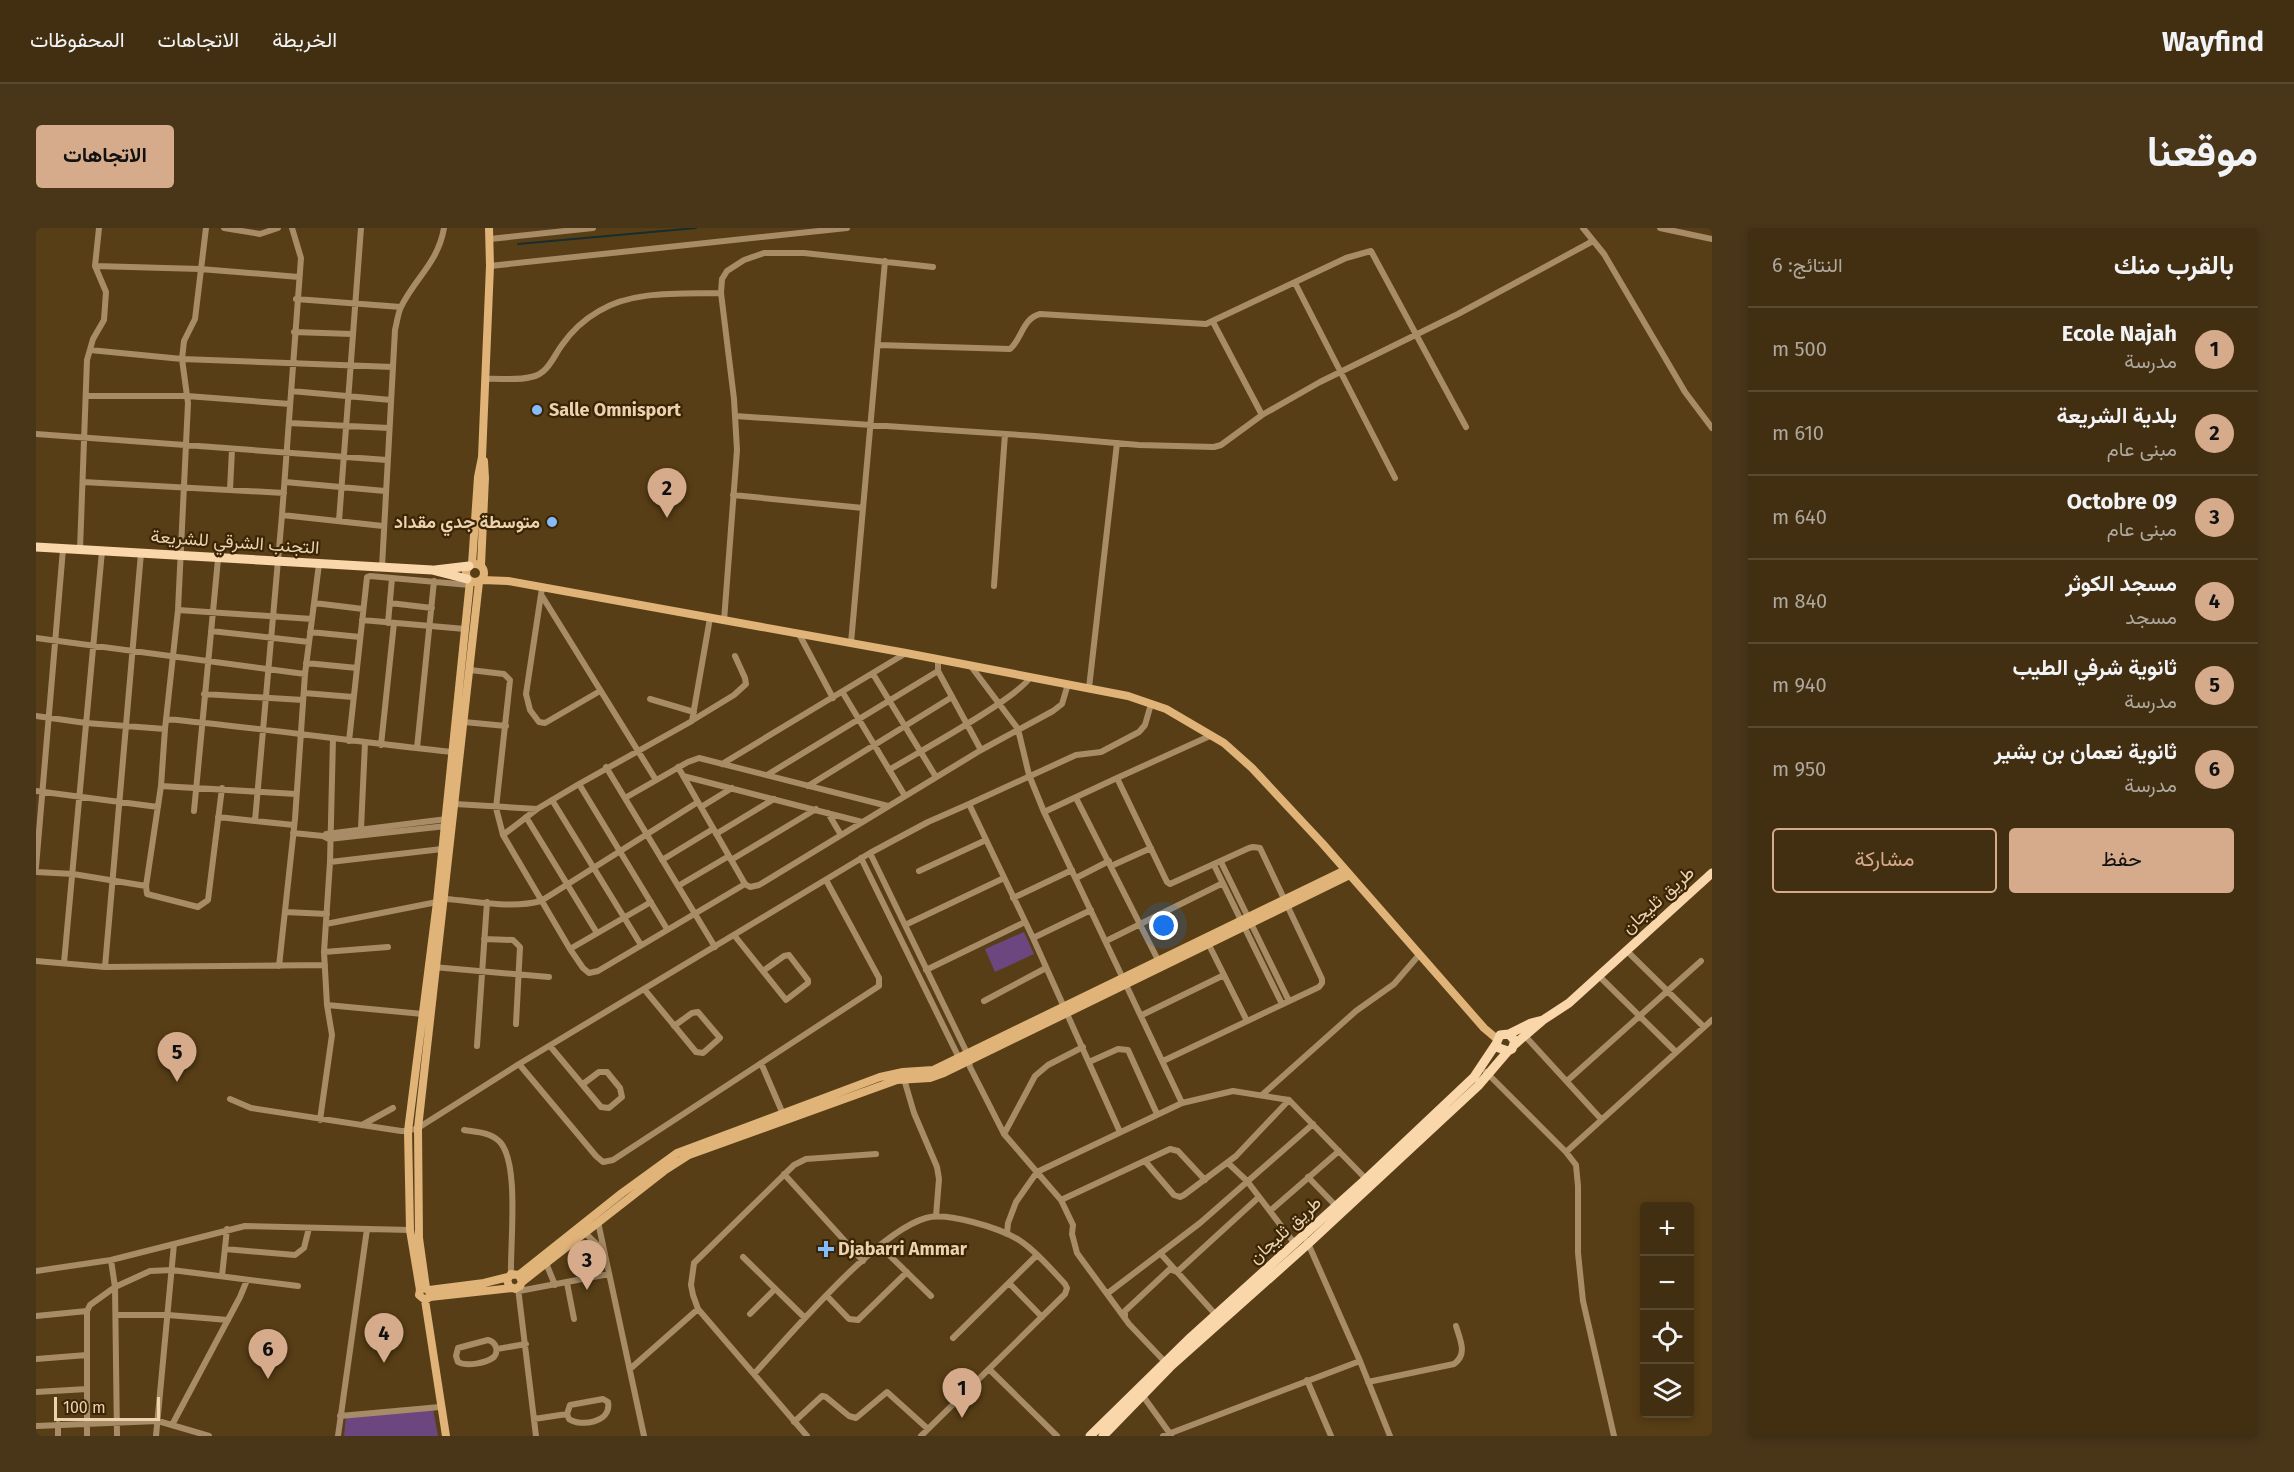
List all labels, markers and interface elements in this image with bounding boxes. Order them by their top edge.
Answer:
text: Wayfind [2162,25,2264,58]
text: المحفوظات [30,27,125,53]
text: الاتجاهات [158,27,239,53]
text: الخريطة [272,27,337,53]
button: الاتجاهات [36,125,174,188]
text: موقعنا [2147,127,2258,177]
text: بالقرب منك [2114,250,2234,281]
text: النتائج: 6 [1772,253,1843,277]
text: Ecole Najah [2062,320,2177,347]
text: 500 m [1772,337,1827,361]
text: 1 [2210,337,2219,361]
text: مدرسة [2124,349,2177,373]
place label: Salle Omnisport [549,399,682,421]
text: بلدية الشريعة [2056,402,2177,429]
marker: Salle Omnisport [530,403,544,417]
text: 610 m [1772,421,1824,445]
text: 2 [2209,421,2220,445]
text: مبنى عام [2107,437,2177,461]
pin: 2 [648,468,686,518]
text: 09 Octobre [2067,488,2177,515]
text: 640 m [1772,505,1827,529]
text: 3 [2209,505,2220,529]
place label: متوسطة جدي مقداد [394,511,540,537]
marker: متوسطة جدي مقداد [545,515,559,529]
text: مبنى عام [2107,517,2177,541]
street label: التجنب الشرقي للشريعة [150,525,320,563]
text: مسجد الكوثر [2065,570,2177,597]
text: 840 m [1772,589,1827,613]
text: 4 [2209,589,2220,613]
text: مسجد [2125,605,2177,629]
text: ثانوية شرفي الطيب [2012,654,2177,681]
text: 940 m [1772,673,1827,697]
text: 5 [2209,673,2220,697]
text: مدرسة [2124,689,2177,713]
text: ثانوية نعمان بن بشير [1994,738,2177,765]
text: 950 m [1772,757,1826,781]
text: 6 [2209,757,2220,781]
text: مدرسة [2124,773,2177,797]
button: مشاركة [1772,828,1997,893]
button: حفظ [2009,828,2234,893]
street label: طريق ثليجان [1617,862,1699,938]
your location [1149,911,1178,940]
pin: 5 [158,1032,196,1082]
street label: طريق ثليجان [1244,1192,1326,1268]
map controls [1640,1202,1694,1418]
button: + [1640,1202,1694,1256]
place label: Djabarri Ammar [838,1238,968,1260]
pin: 3 [568,1240,606,1290]
marker: Djabarri Ammar [819,1242,833,1256]
button: − [1640,1256,1694,1310]
button: locate [1640,1310,1694,1364]
pin: 4 [364,1314,404,1363]
pin: 6 [248,1330,288,1379]
button: layers [1640,1364,1694,1418]
pin: 1 [942,1368,982,1418]
scale bar [54,1394,160,1422]
text: 100 m [63,1398,106,1417]

